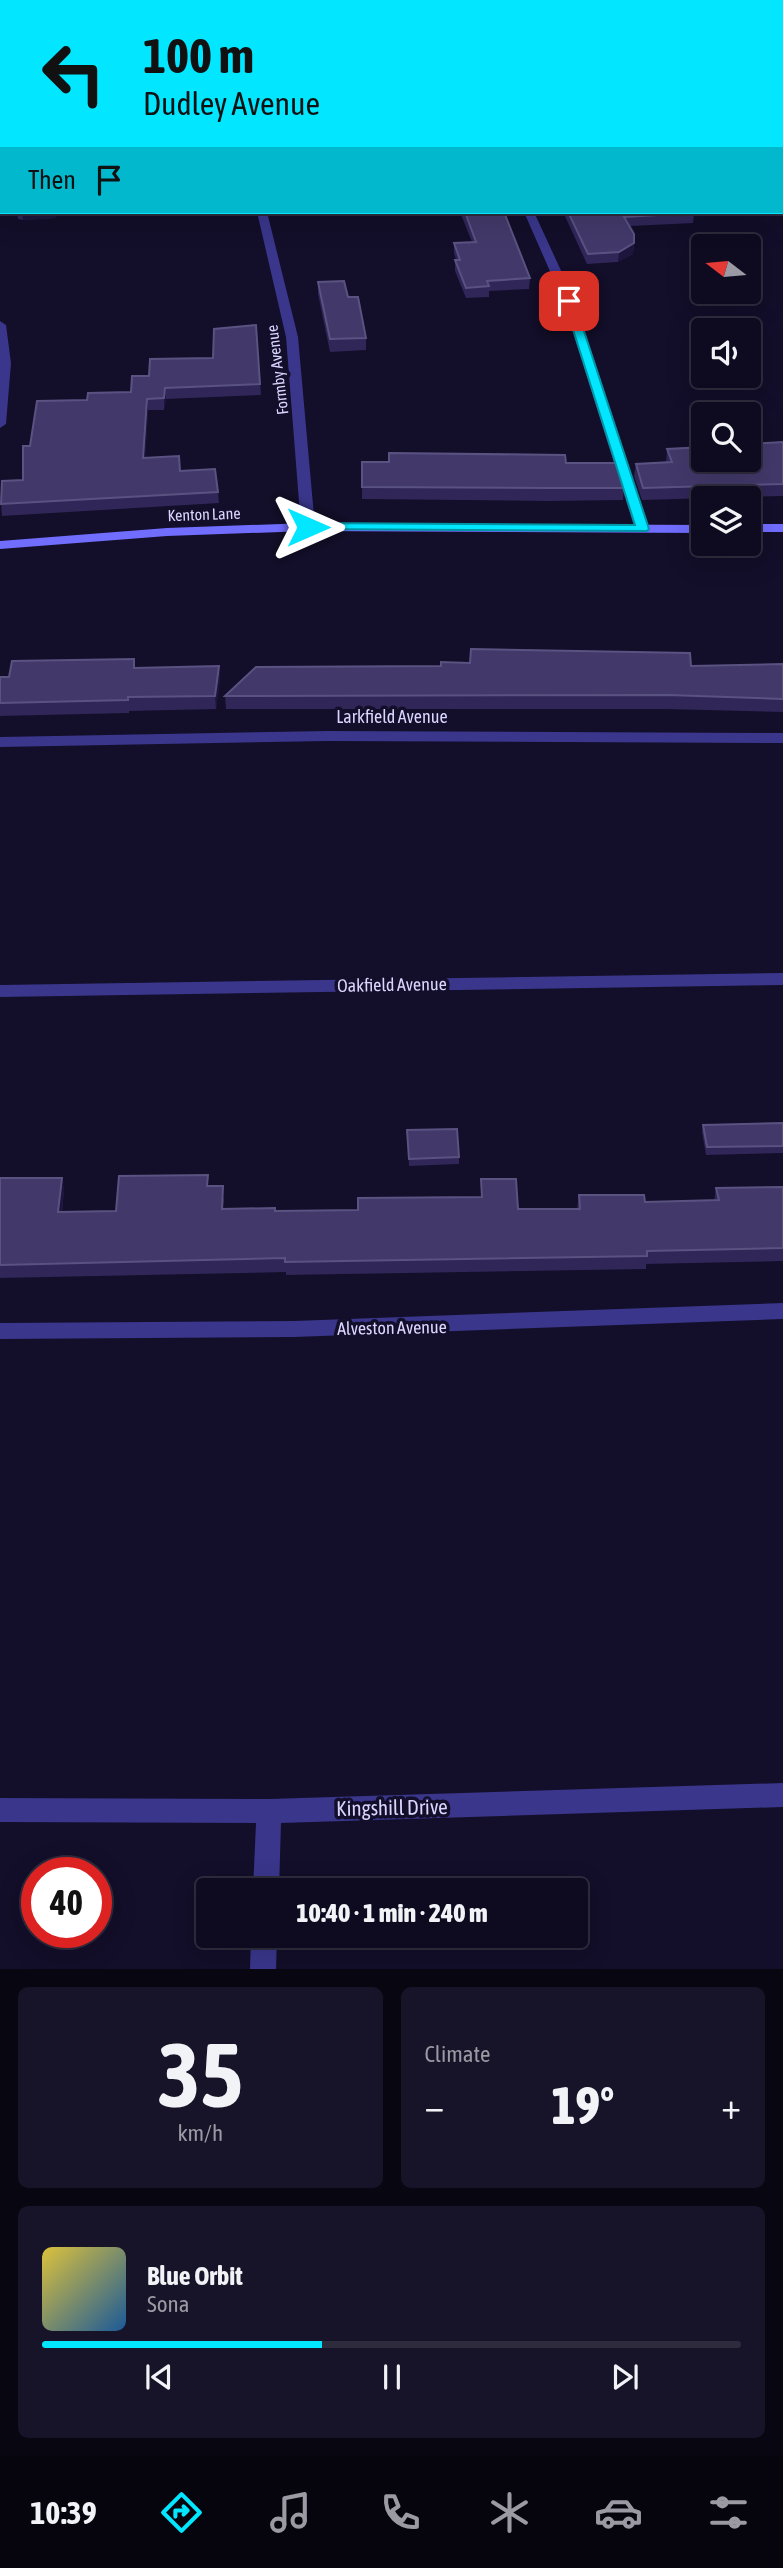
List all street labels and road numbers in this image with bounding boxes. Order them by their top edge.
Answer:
street label: Formby Avenue [263,324,292,416]
street label: Kenton Lane [167,504,241,524]
street label: Larkfield Avenue [336,706,448,727]
street label: Oakfield Avenue [337,973,447,996]
street label: Alveston Avenue [337,1316,447,1339]
street label: Kingshill Drive [336,1794,448,1820]

